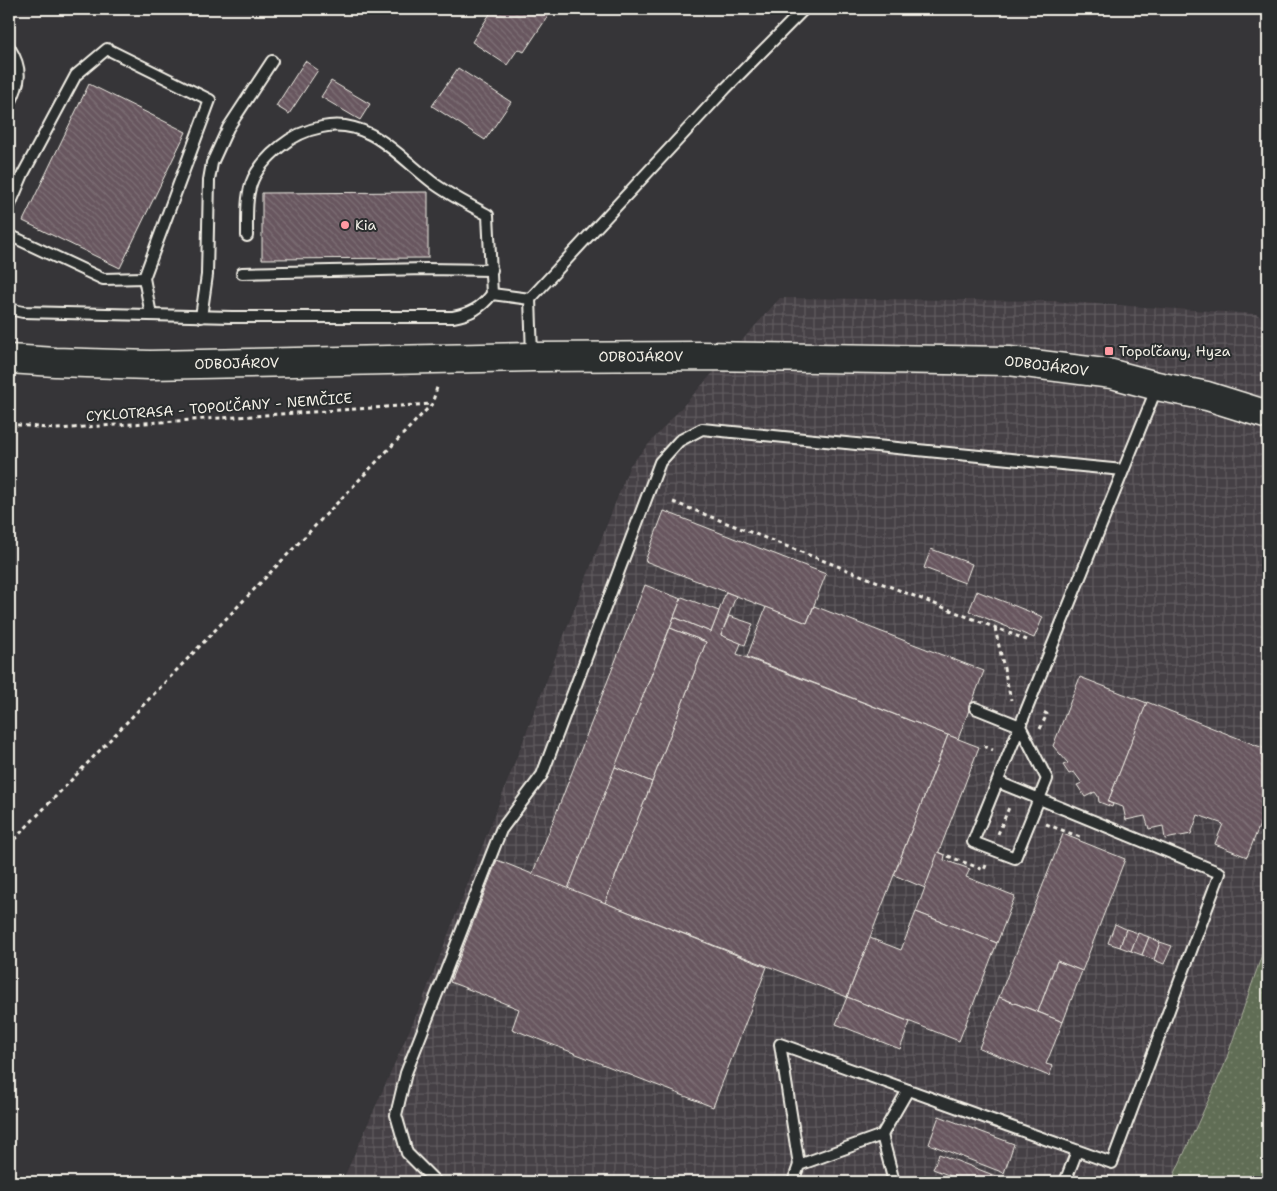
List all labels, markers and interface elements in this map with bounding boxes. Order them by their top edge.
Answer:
place label: Kia [355,216,377,234]
marker: Kia [339,219,351,231]
place label: Topoľčany, Hyza [1119,342,1231,360]
marker: Topoľčany, Hyza [1103,345,1115,357]
street label: ODBOJÁROV [598,347,684,366]
street label: ODBOJÁROV [1003,351,1090,380]
street label: ODBOJÁROV [194,353,280,373]
street label: CYKLOTRASA - TOPOĽČANY - NEMČICE [85,389,353,425]

